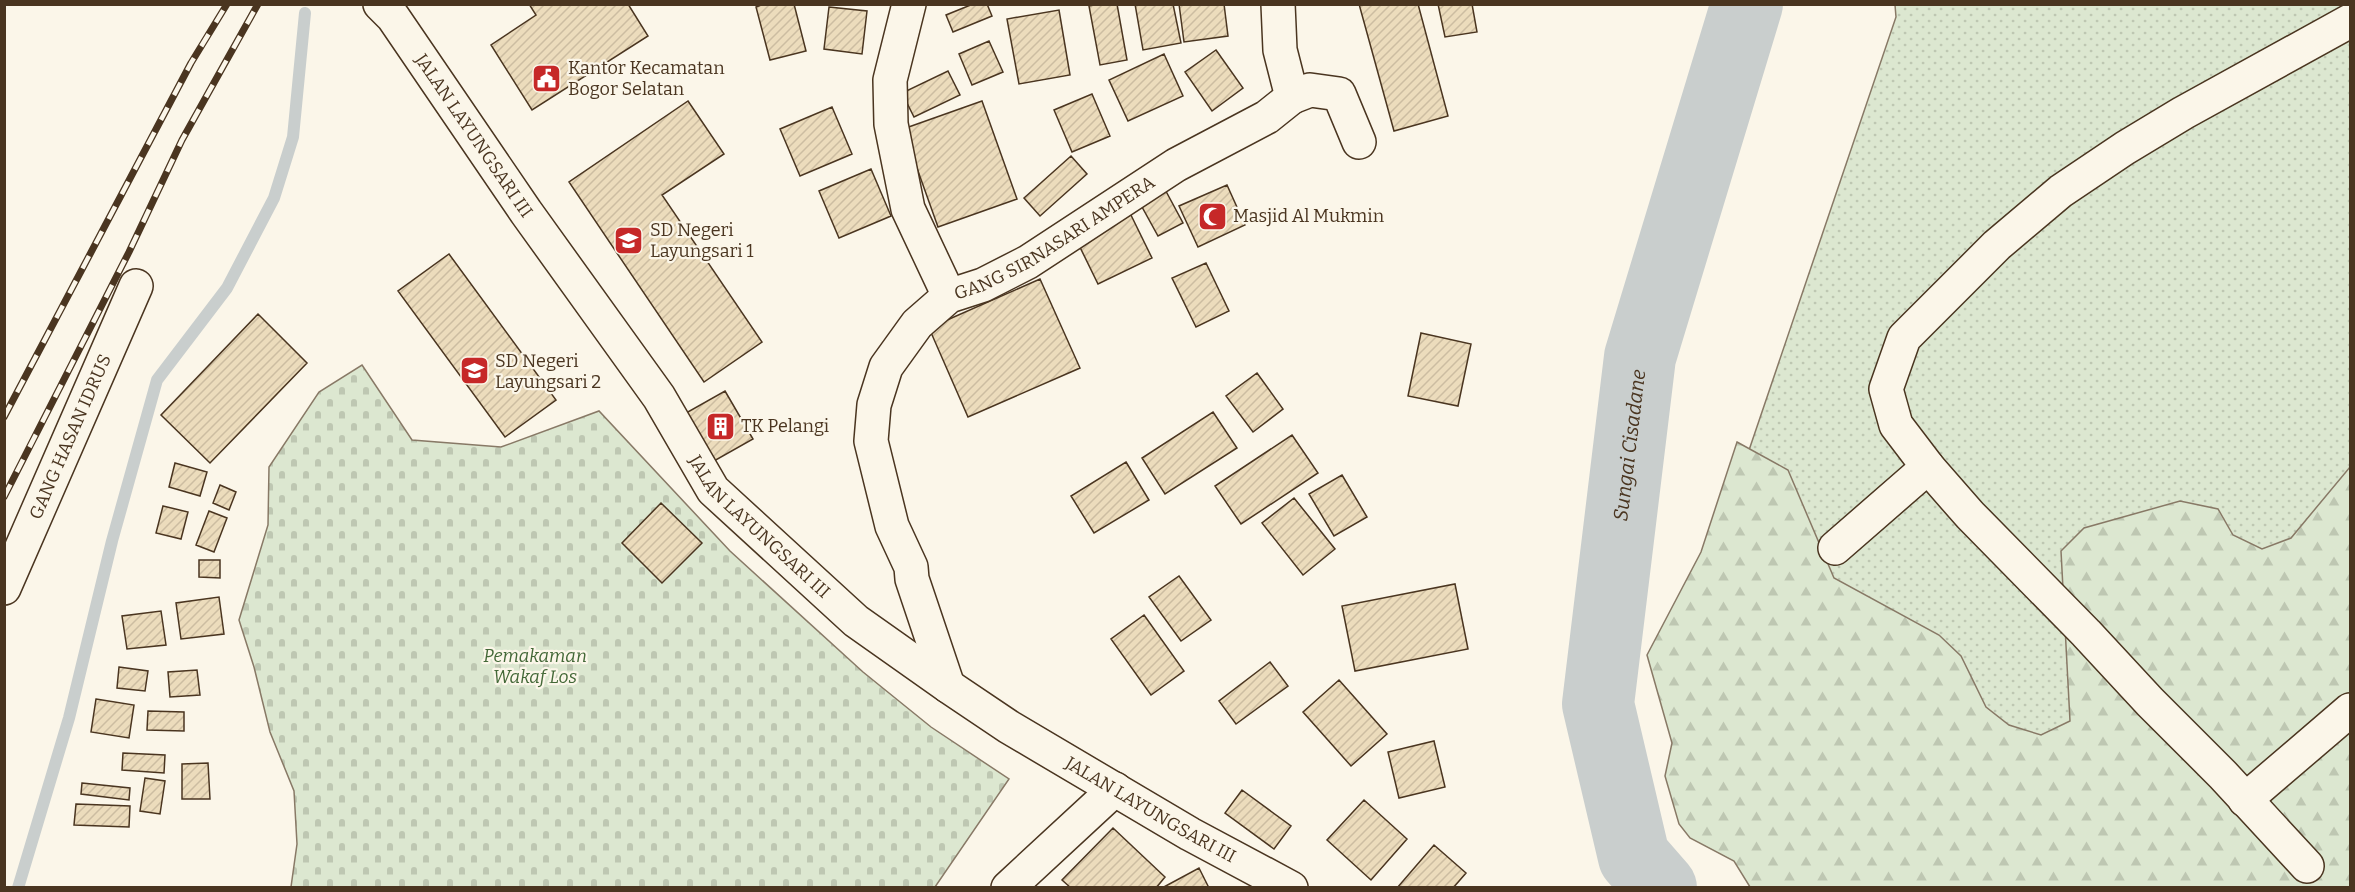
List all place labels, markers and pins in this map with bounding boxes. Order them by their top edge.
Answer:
place label: Kantor Kecamatan Bogor Selatan [568,57,725,100]
public building icon: Kantor Kecamatan Bogor Selatan [531,62,563,94]
mosque icon: Masjid Al Mukmin [1196,200,1228,232]
place label: Masjid Al Mukmin [1233,205,1385,227]
place label: SD Negeri Layungsari 1 [650,219,754,262]
school or university icon: SD Negeri Layungsari 1 [613,224,645,256]
place label: SD Negeri Layungsari 2 [495,350,601,393]
school or university icon: SD Negeri Layungsari 2 [458,355,490,387]
building icon: TK Pelangi [704,410,736,442]
place label: TK Pelangi [741,415,829,437]

